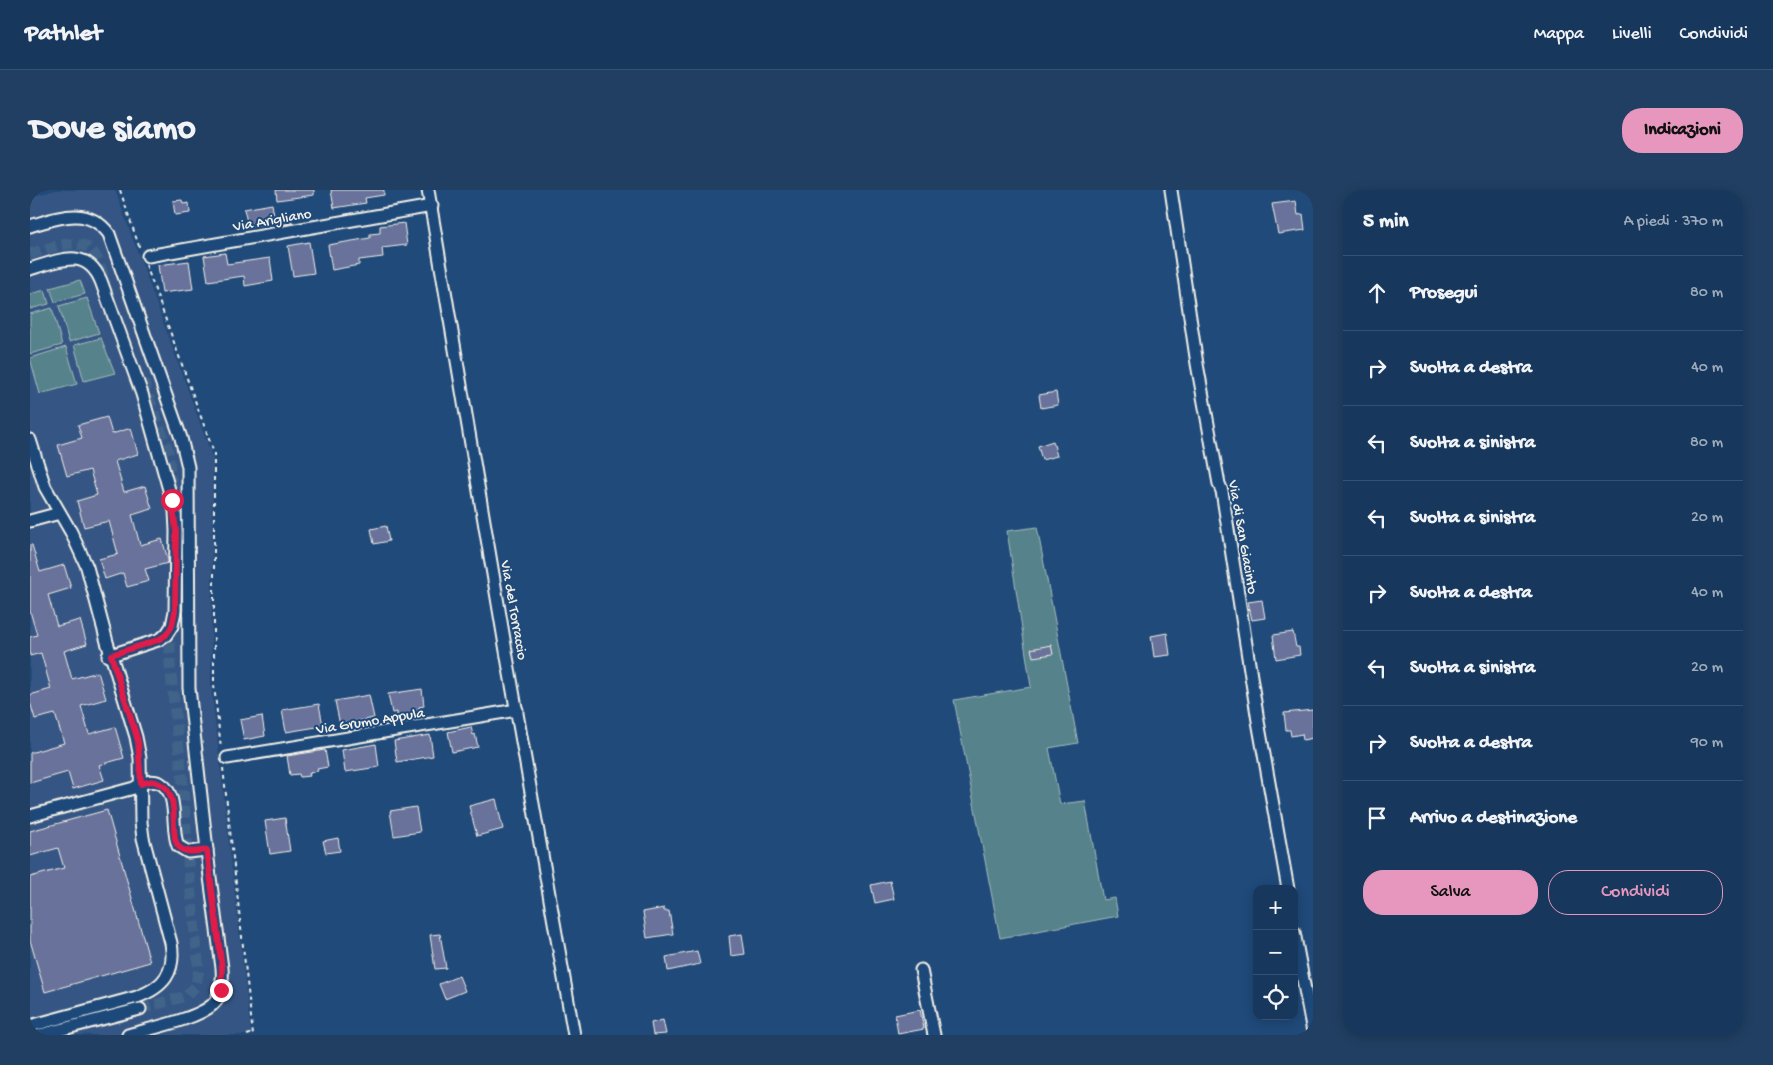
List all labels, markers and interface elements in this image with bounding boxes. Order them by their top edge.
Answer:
text: Pathlet [25,20,102,49]
text: Mappa [1534,24,1584,45]
text: Livelli [1612,24,1652,45]
text: Condividi [1680,24,1748,45]
button: Indicazioni [1622,108,1743,153]
text: Dove siamo [30,110,196,151]
street label: Via Arigliano [231,205,313,237]
text: 5 min [1363,210,1408,235]
text: A piedi · 370 m [1624,213,1723,232]
icon: ahead [1363,279,1391,307]
text: Prosegui [1410,282,1478,305]
text: 80 m [1690,284,1723,303]
icon: right [1363,354,1391,382]
text: Svolta a destra [1410,357,1532,380]
text: 40 m [1691,359,1723,378]
icon: left [1363,429,1391,457]
text: Svolta a sinistra [1410,432,1535,455]
text: 80 m [1690,434,1723,453]
street label: Via di San Giacinto [1223,478,1261,596]
route start [161,489,184,512]
icon: left [1363,504,1391,532]
text: Svolta a sinistra [1410,507,1535,530]
text: 20 m [1691,509,1723,528]
street label: Via del Torraccio [495,558,531,662]
icon: right [1363,579,1391,607]
text: Svolta a destra [1410,582,1532,605]
text: 40 m [1691,584,1723,603]
icon: left [1363,654,1391,682]
text: Svolta a sinistra [1410,657,1535,680]
text: 20 m [1691,659,1723,678]
street label: Via Grumo Appula [314,704,426,740]
icon: right [1363,729,1391,757]
text: Svolta a destra [1410,732,1532,755]
text: 90 m [1691,734,1723,753]
icon: arrive [1363,804,1391,832]
text: Arrivo a destinazione [1410,807,1577,830]
button: Salva [1363,870,1538,915]
button: Condividi [1548,870,1723,915]
map controls [1253,885,1298,1020]
button: + [1253,885,1298,930]
button: − [1253,930,1298,975]
button: locate [1253,975,1298,1020]
route end [210,979,233,1002]

